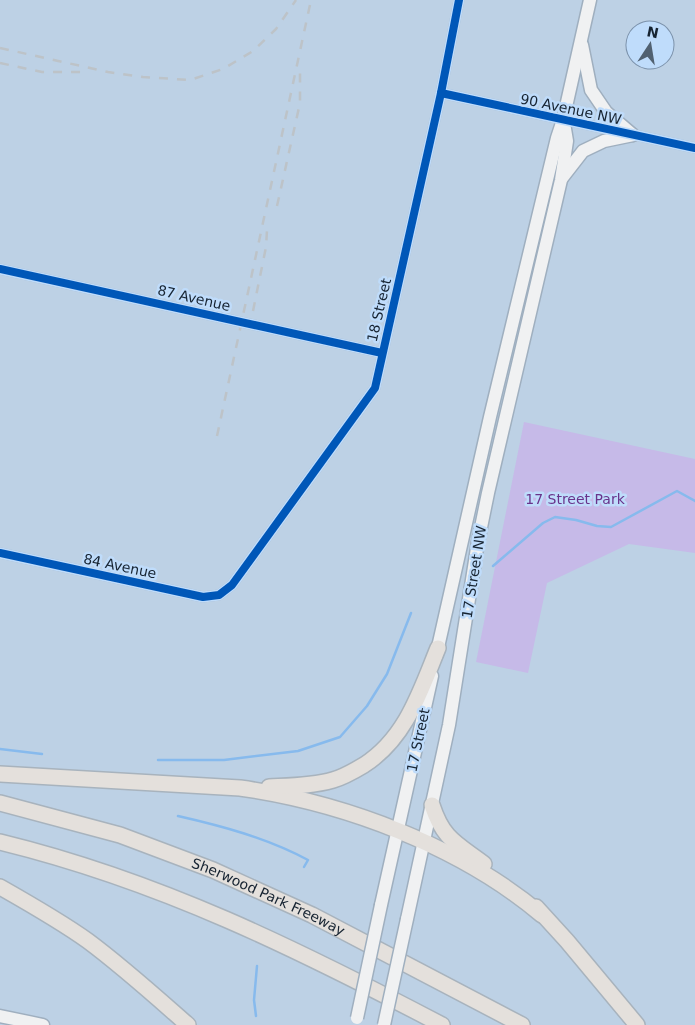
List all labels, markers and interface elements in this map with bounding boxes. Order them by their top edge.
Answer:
north arrow [625,20,675,70]
text: N [645,23,660,41]
street label: 90 Avenue NW [519,90,623,128]
street label: 18 Street [364,276,394,343]
street label: 87 Avenue [156,282,232,314]
park label: 17 Street Park [525,491,626,507]
street label: 17 Street NW [459,524,489,619]
street label: 84 Avenue [82,550,158,582]
street label: 17 Street [403,706,433,773]
street label: Sherwood Park Freeway [190,855,348,939]

